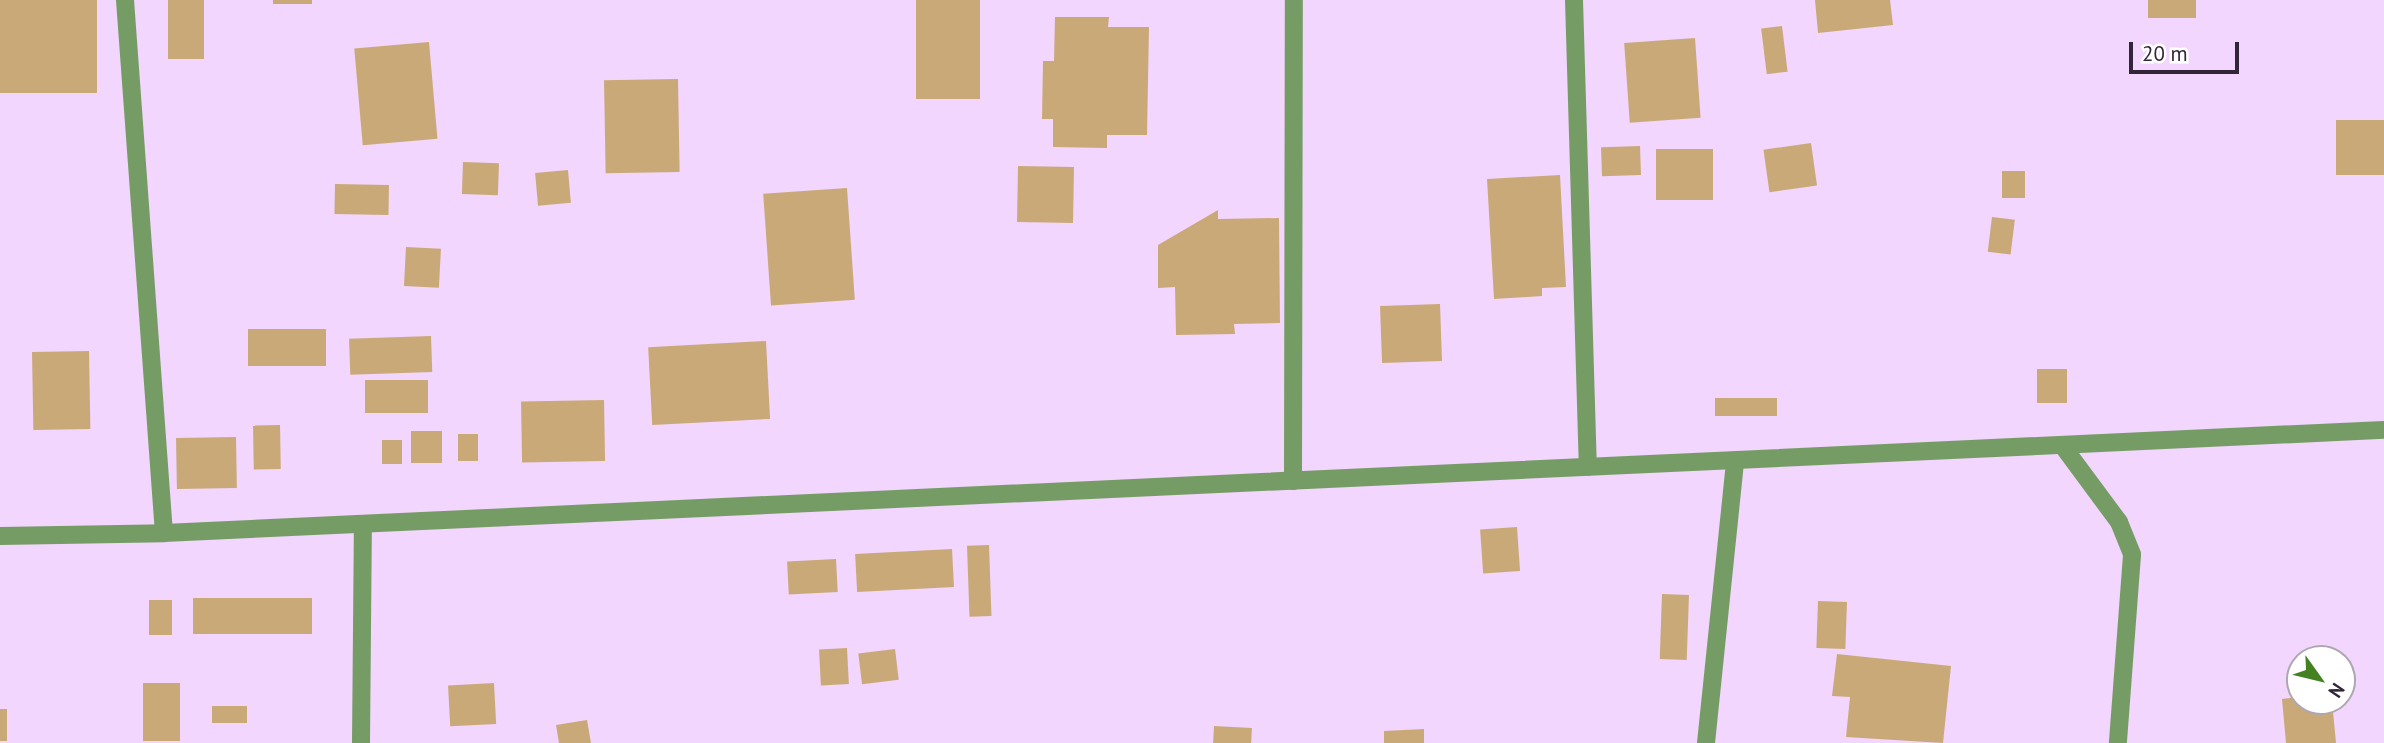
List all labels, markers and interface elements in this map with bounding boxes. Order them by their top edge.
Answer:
scale bar [2132,28,2242,72]
text: 20 m [2142,40,2188,67]
north arrow [2286,645,2356,715]
text: N [2323,679,2350,703]

